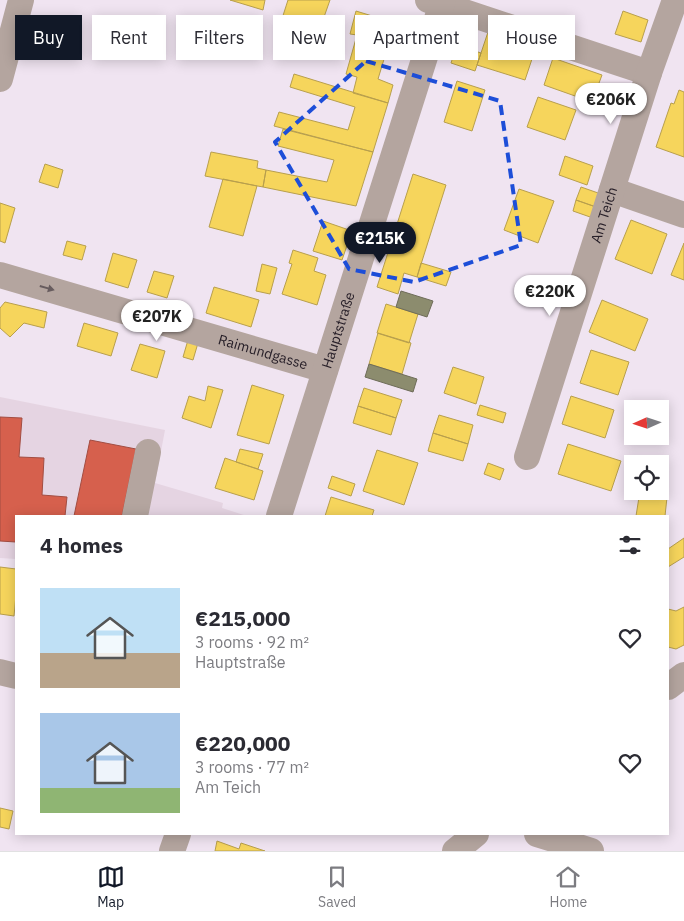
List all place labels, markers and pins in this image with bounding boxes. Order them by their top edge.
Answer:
pin: €206K [576,82,646,125]
pin: €215K [345,222,415,264]
pin: €220K [515,274,585,317]
pin: €207K [122,300,192,342]

